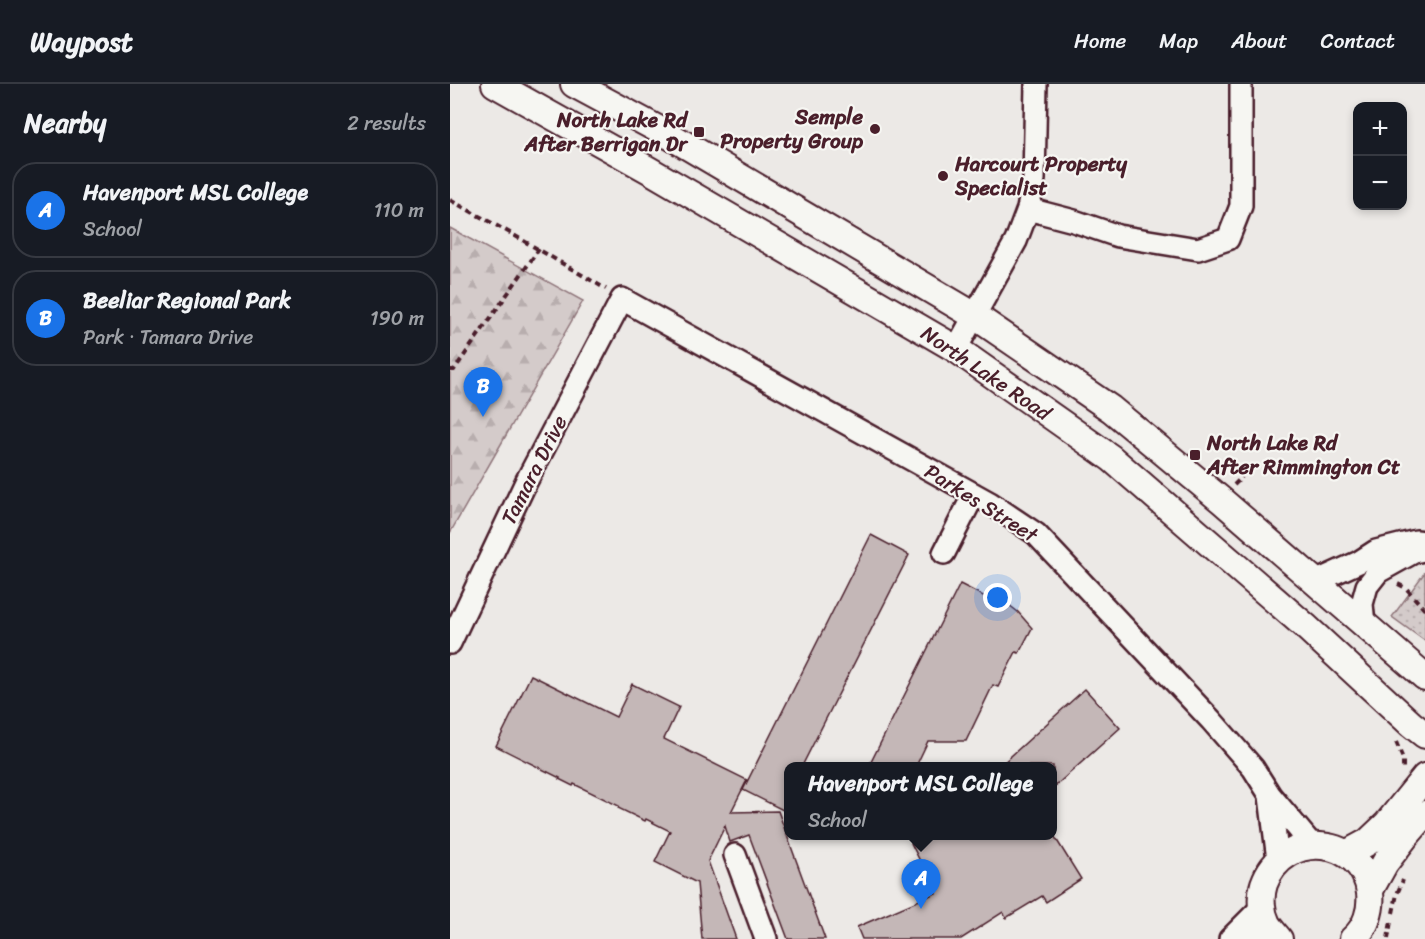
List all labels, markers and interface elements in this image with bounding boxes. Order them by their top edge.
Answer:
text: Waypost [30,17,133,66]
text: Home [1074,22,1126,60]
text: Map [1159,22,1198,60]
text: About [1231,22,1288,60]
text: Contact [1321,22,1395,60]
place label: Semple Property Group [720,98,864,160]
text: Nearby [24,100,106,146]
place label: North Lake Rd After Berrigan Dr [524,101,689,163]
map controls [1353,102,1407,210]
button: + [1353,102,1407,156]
text: 2 results [347,106,426,141]
marker: Semple Property Group [868,122,882,136]
marker: North Lake Rd After Berrigan Dr [692,125,706,139]
place label: Harcourt Property Specialist [954,145,1128,207]
button: − [1353,156,1407,210]
marker: Harcourt Property Specialist [936,169,950,183]
text: Havenport MSL College [83,173,308,212]
text: A [39,193,52,228]
text: 110 m [374,193,424,228]
text: School [83,212,142,247]
text: Beeliar Regional Park [83,281,291,320]
text: B [39,301,52,336]
text: 190 m [370,301,424,336]
street label: North Lake Road [913,315,1061,432]
text: Park · Tamara Drive [83,320,253,355]
pin: B [464,368,502,417]
street label: Tamara Drive [490,408,578,532]
place label: North Lake Rd After Rimmington Ct [1206,424,1401,486]
marker: North Lake Rd After Rimmington Ct [1188,448,1202,462]
street label: Parkes Street [917,453,1047,554]
your location [983,583,1012,612]
popup [784,762,1057,840]
text: Havenport MSL College [808,764,1033,803]
text: School [808,803,867,838]
pin: A [902,860,940,909]

